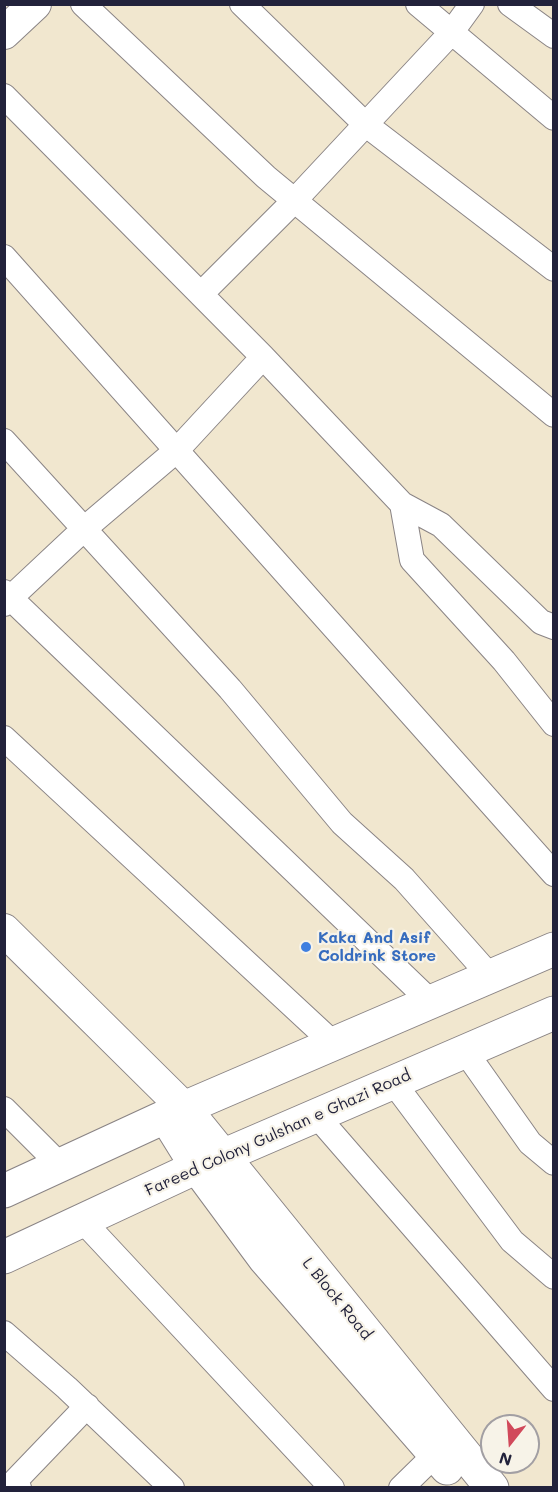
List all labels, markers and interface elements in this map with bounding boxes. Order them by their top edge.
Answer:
place label: Kaka And Asif Coldrink Store [318,928,436,966]
marker: Kaka And Asif Coldrink Store [299,940,313,954]
street label: Fareed Colony Gulshan e Ghazi Road [142,1066,414,1200]
street label: L Block Road [298,1254,376,1344]
north arrow [480,1414,540,1474]
text: N [496,1448,514,1472]

